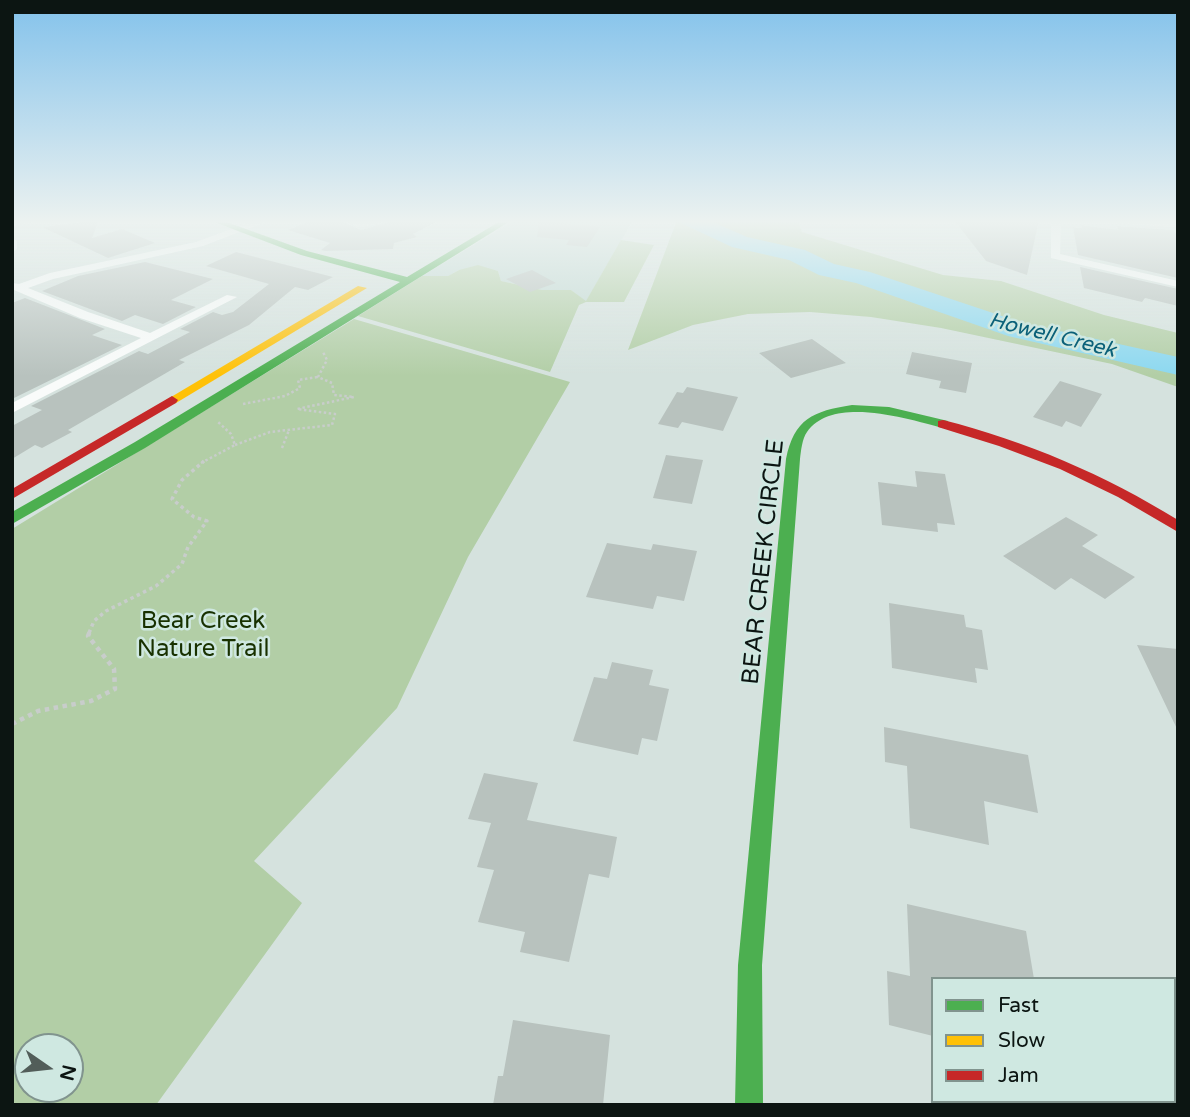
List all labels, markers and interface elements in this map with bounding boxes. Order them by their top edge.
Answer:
water label: Howell Creek [986,308,1118,364]
street label: BEAR CREEK CIRCLE [737,438,791,686]
park label: Bear Creek Nature Trail [137,608,269,664]
legend [931,977,1176,1103]
text: Fast [998,993,1039,1018]
text: Slow [998,1028,1045,1053]
north arrow [14,1033,84,1103]
text: N [55,1063,80,1083]
text: Jam [998,1063,1039,1088]

